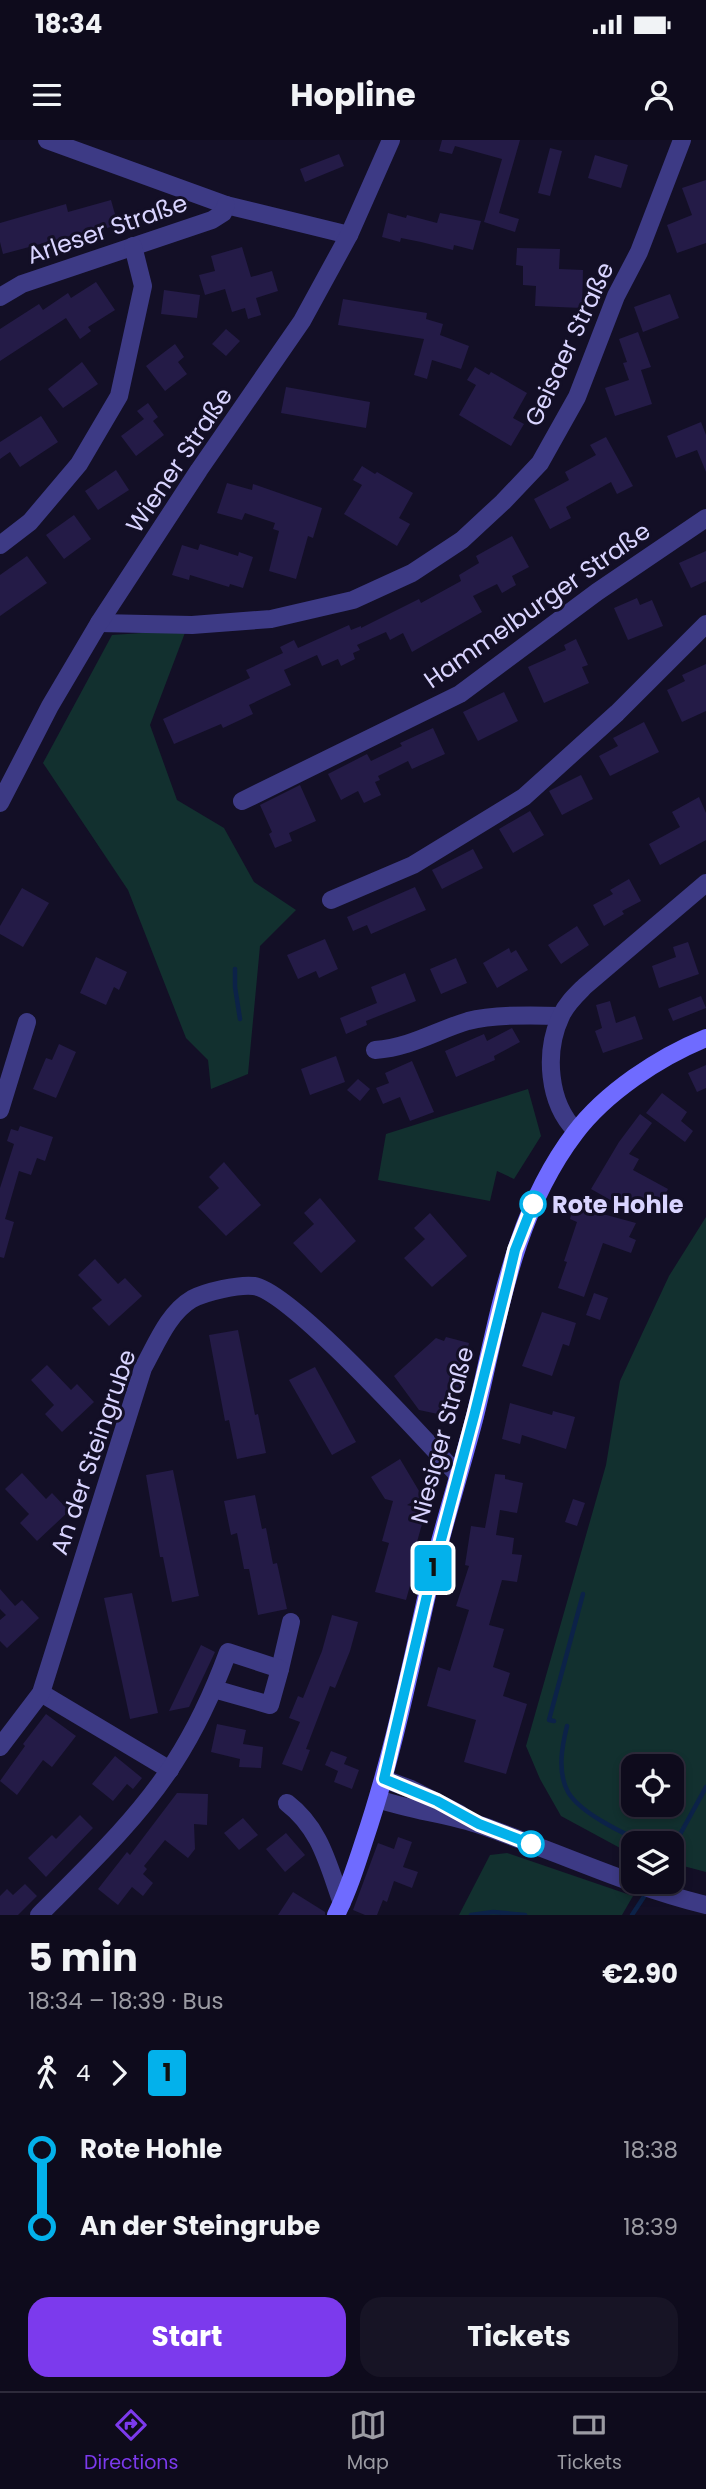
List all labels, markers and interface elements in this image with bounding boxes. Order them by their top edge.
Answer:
text: 18:34 [35,6,102,42]
text: Hopline [290,72,416,117]
icon: menu [28,76,66,114]
icon: person [640,76,678,114]
street label: Arleser Straße [22,186,192,272]
street label: Geisaer Straße [517,257,621,431]
street label: Wiener Straße [118,381,240,539]
street label: Hammelburger Straße [417,514,657,696]
place label: Rote Hohle [552,1188,684,1221]
marker: Rote Hohle [520,1191,546,1217]
street label: Niesiger Straße [403,1343,481,1527]
street label: An der Steingrube [42,1345,144,1559]
line badge: 1 [410,1545,456,1591]
text: 1 [428,1551,438,1584]
map controls [621,1754,684,1894]
button: locate [621,1754,684,1817]
unlabelled marker [518,1831,544,1857]
button: layers [621,1831,684,1894]
text: 5 min [28,1931,138,1984]
text: €2.90 [602,1956,678,1992]
text: 18:34 – 18:39 · Bus [28,1985,223,2017]
icon: walk [28,2054,66,2092]
icon: forward [100,2054,138,2092]
text: 1 [162,2056,172,2089]
text: 4 [76,2057,90,2089]
text: Rote Hohle [80,2131,222,2167]
text: 18:38 [623,2134,678,2166]
text: An der Steingrube [80,2208,320,2244]
text: 18:39 [623,2211,678,2243]
button: Start [28,2297,346,2377]
button: Tickets [360,2297,678,2377]
tab: Directions [84,2406,178,2477]
tab: Map [347,2406,389,2477]
tab: Tickets [557,2406,622,2477]

